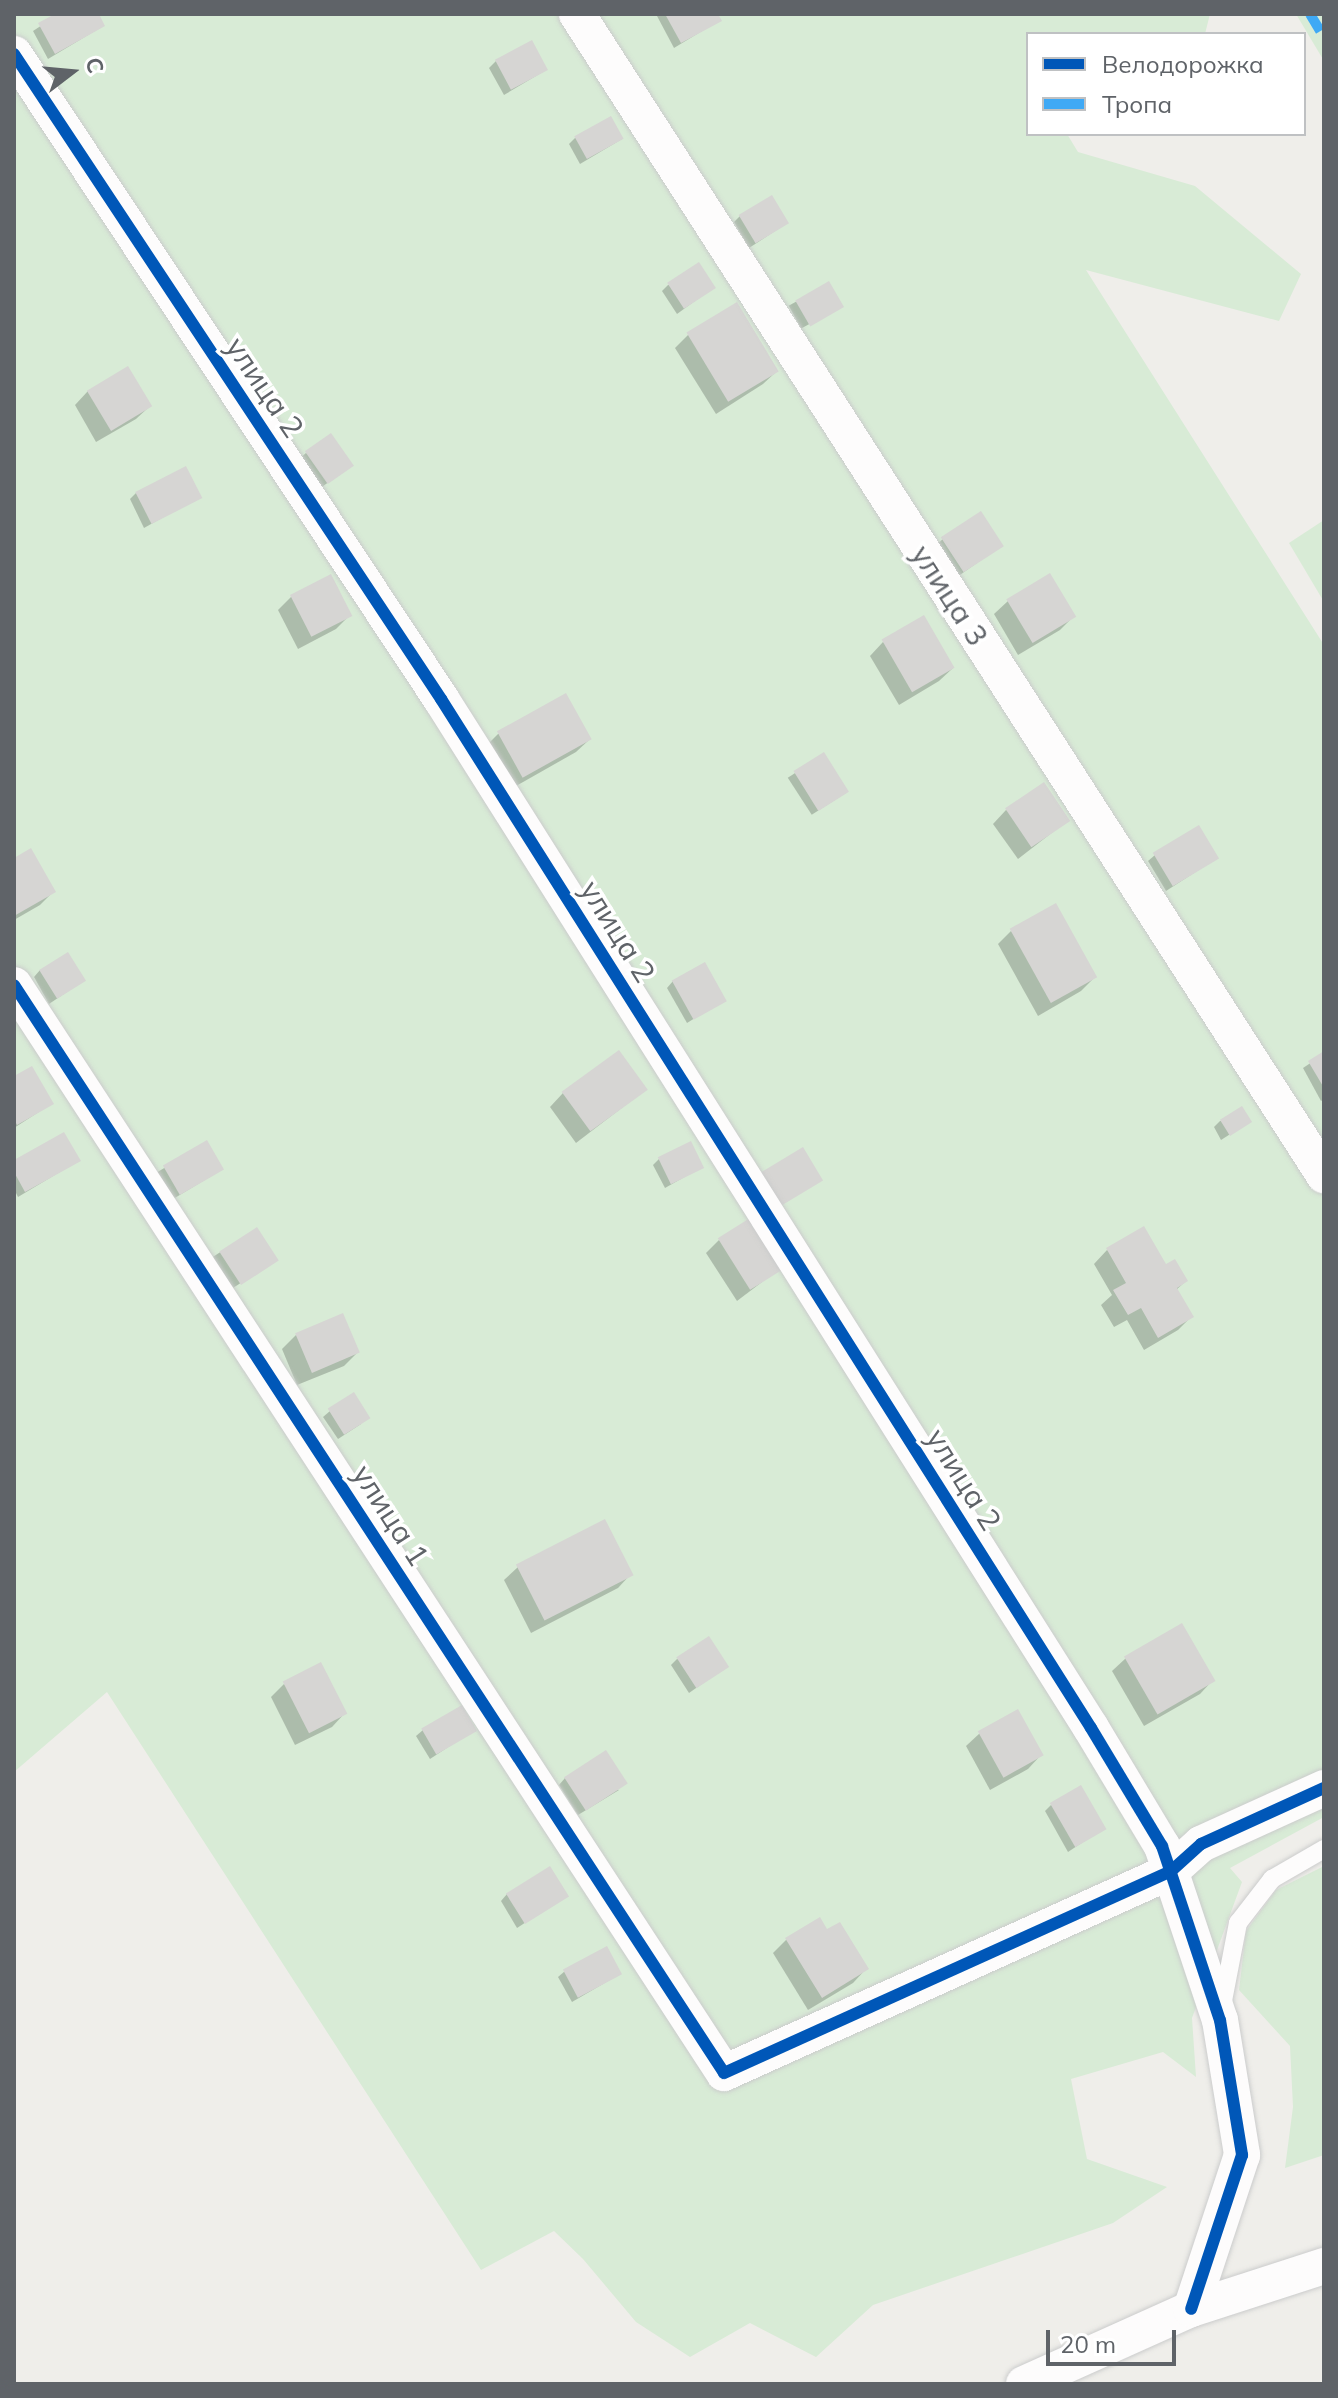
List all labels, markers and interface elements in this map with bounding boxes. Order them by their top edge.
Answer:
north arrow [32,32,112,112]
legend [1026,32,1306,136]
text: Велодорожка [1102,49,1264,79]
text: С [80,54,111,76]
text: Тропа [1102,89,1172,119]
street label: улица 2 [218,330,312,444]
street label: улица 3 [904,538,996,652]
street label: улица 2 [573,873,663,989]
street label: улица 2 [919,1421,1009,1537]
street label: улица 1 [345,1458,437,1572]
scale bar [1050,2314,1180,2364]
text: 20 m [1060,2329,1116,2359]

